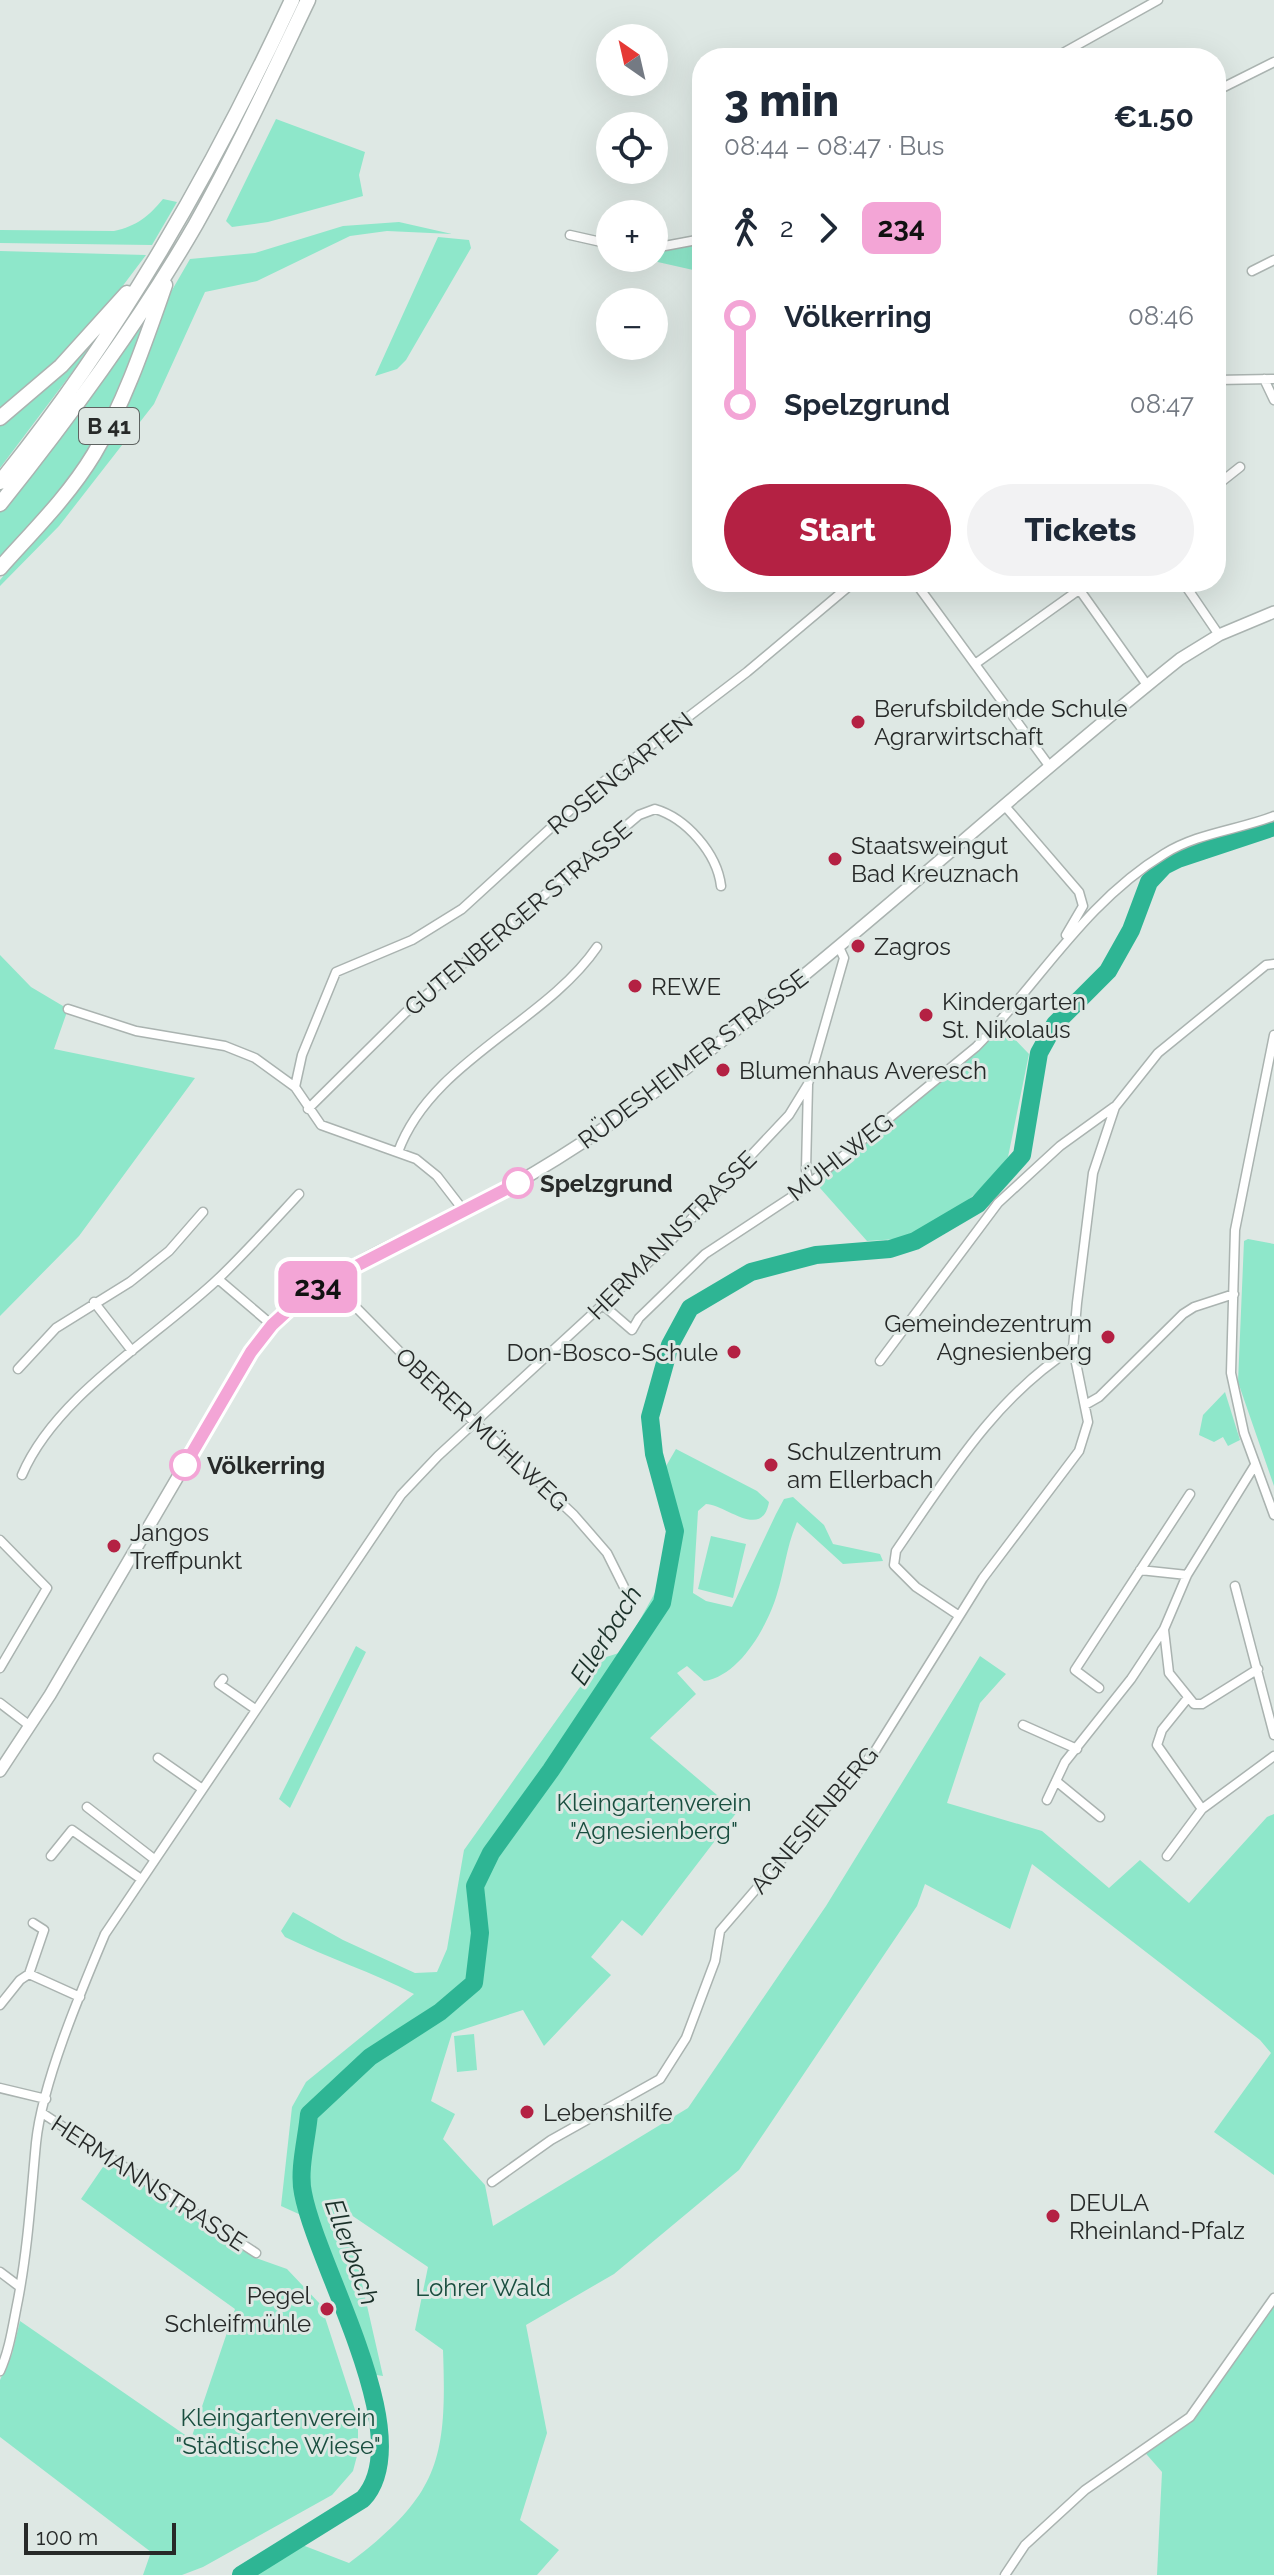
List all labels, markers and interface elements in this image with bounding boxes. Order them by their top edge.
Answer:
north arrow [596,24,668,96]
map controls [596,24,668,360]
text: 3 min [724,75,839,126]
text: €1.50 [1113,99,1194,134]
button: locate [596,112,668,184]
text: 08:44 – 08:47 · Bus [724,131,944,161]
button: + [596,200,668,272]
icon: walk [724,206,768,250]
icon: forward [806,206,850,250]
text: 234 [878,211,925,244]
text: 2 [780,213,794,243]
button: − [596,288,668,360]
text: Völkerring [784,299,932,334]
text: 08:46 [1128,301,1194,331]
text: Spelzgrund [784,387,950,422]
text: 08:47 [1130,389,1194,419]
road number: B 41 [79,408,139,444]
button: Start [724,484,951,576]
button: Tickets [967,484,1194,576]
place label: Berufsbildende Schule Agrarwirtschaft [874,694,1128,751]
street label: ROSENGARTEN [542,706,698,840]
marker: Berufsbildende Schule Agrarwirtschaft [849,713,867,731]
street label: GUTENBERGER STRASSE [399,815,637,1021]
place label: Staatsweingut Bad Kreuznach [851,831,1019,888]
marker: Staatsweingut Bad Kreuznach [826,850,844,868]
place label: Zagros [874,932,951,961]
marker: Zagros [849,937,867,955]
street label: RÜDESHEIMER STRASSE [572,963,814,1155]
place label: REWE [651,972,721,1001]
marker: REWE [626,977,644,995]
place label: Kindergarten St. Nikolaus [942,987,1086,1044]
marker: Kindergarten St. Nikolaus [917,1006,935,1024]
place label: Blumenhaus Averesch [739,1056,987,1085]
marker: Blumenhaus Averesch [714,1061,732,1079]
street label: MÜHLWEG [782,1107,898,1207]
street label: HERMANNSTRASSE [582,1145,762,1325]
marker: Spelzgrund [503,1168,533,1198]
place label: Spelzgrund [540,1169,673,1198]
line badge: 234 [272,1261,364,1313]
text: 234 [294,1270,342,1303]
place label: Gemeindezentrum Agnesienberg [884,1309,1092,1366]
marker: Gemeindezentrum Agnesienberg [1099,1328,1117,1346]
place label: Don-Bosco-Schule [507,1338,718,1367]
street label: OBERER MÜHLWEG [390,1341,574,1517]
marker: Don-Bosco-Schule [725,1343,743,1361]
place label: Schulzentrum am Ellerbach [787,1437,942,1494]
marker: Völkerring [170,1450,200,1480]
place label: Völkerring [207,1451,325,1480]
marker: Schulzentrum am Ellerbach [762,1456,780,1474]
place label: Jangos Treffpunkt [130,1518,242,1575]
marker: Jangos Treffpunkt [105,1537,123,1555]
water label: Ellerbach [564,1580,648,1690]
street label: AGNESIENBERG [744,1741,884,1899]
park label: Kleingartenverein "Agnesienberg" [556,1788,752,1845]
place label: Lebenshilfe [543,2098,673,2127]
marker: Lebenshilfe [518,2103,536,2121]
street label: HERMANNSTRASSE [46,2109,252,2257]
place label: DEULA Rheinland-Pfalz [1069,2188,1245,2245]
water label: Ellerbach [319,2195,385,2309]
marker: DEULA Rheinland-Pfalz [1044,2207,1062,2225]
park label: Lohrer Wald [415,2273,551,2302]
place label: Pegel Schleifmühle [165,2281,311,2338]
marker: Pegel Schleifmühle [318,2300,336,2318]
park label: Kleingartenverein "Städtische Wiese" [175,2403,381,2460]
scale bar [24,2519,176,2555]
text: 100 m [36,2524,98,2550]

